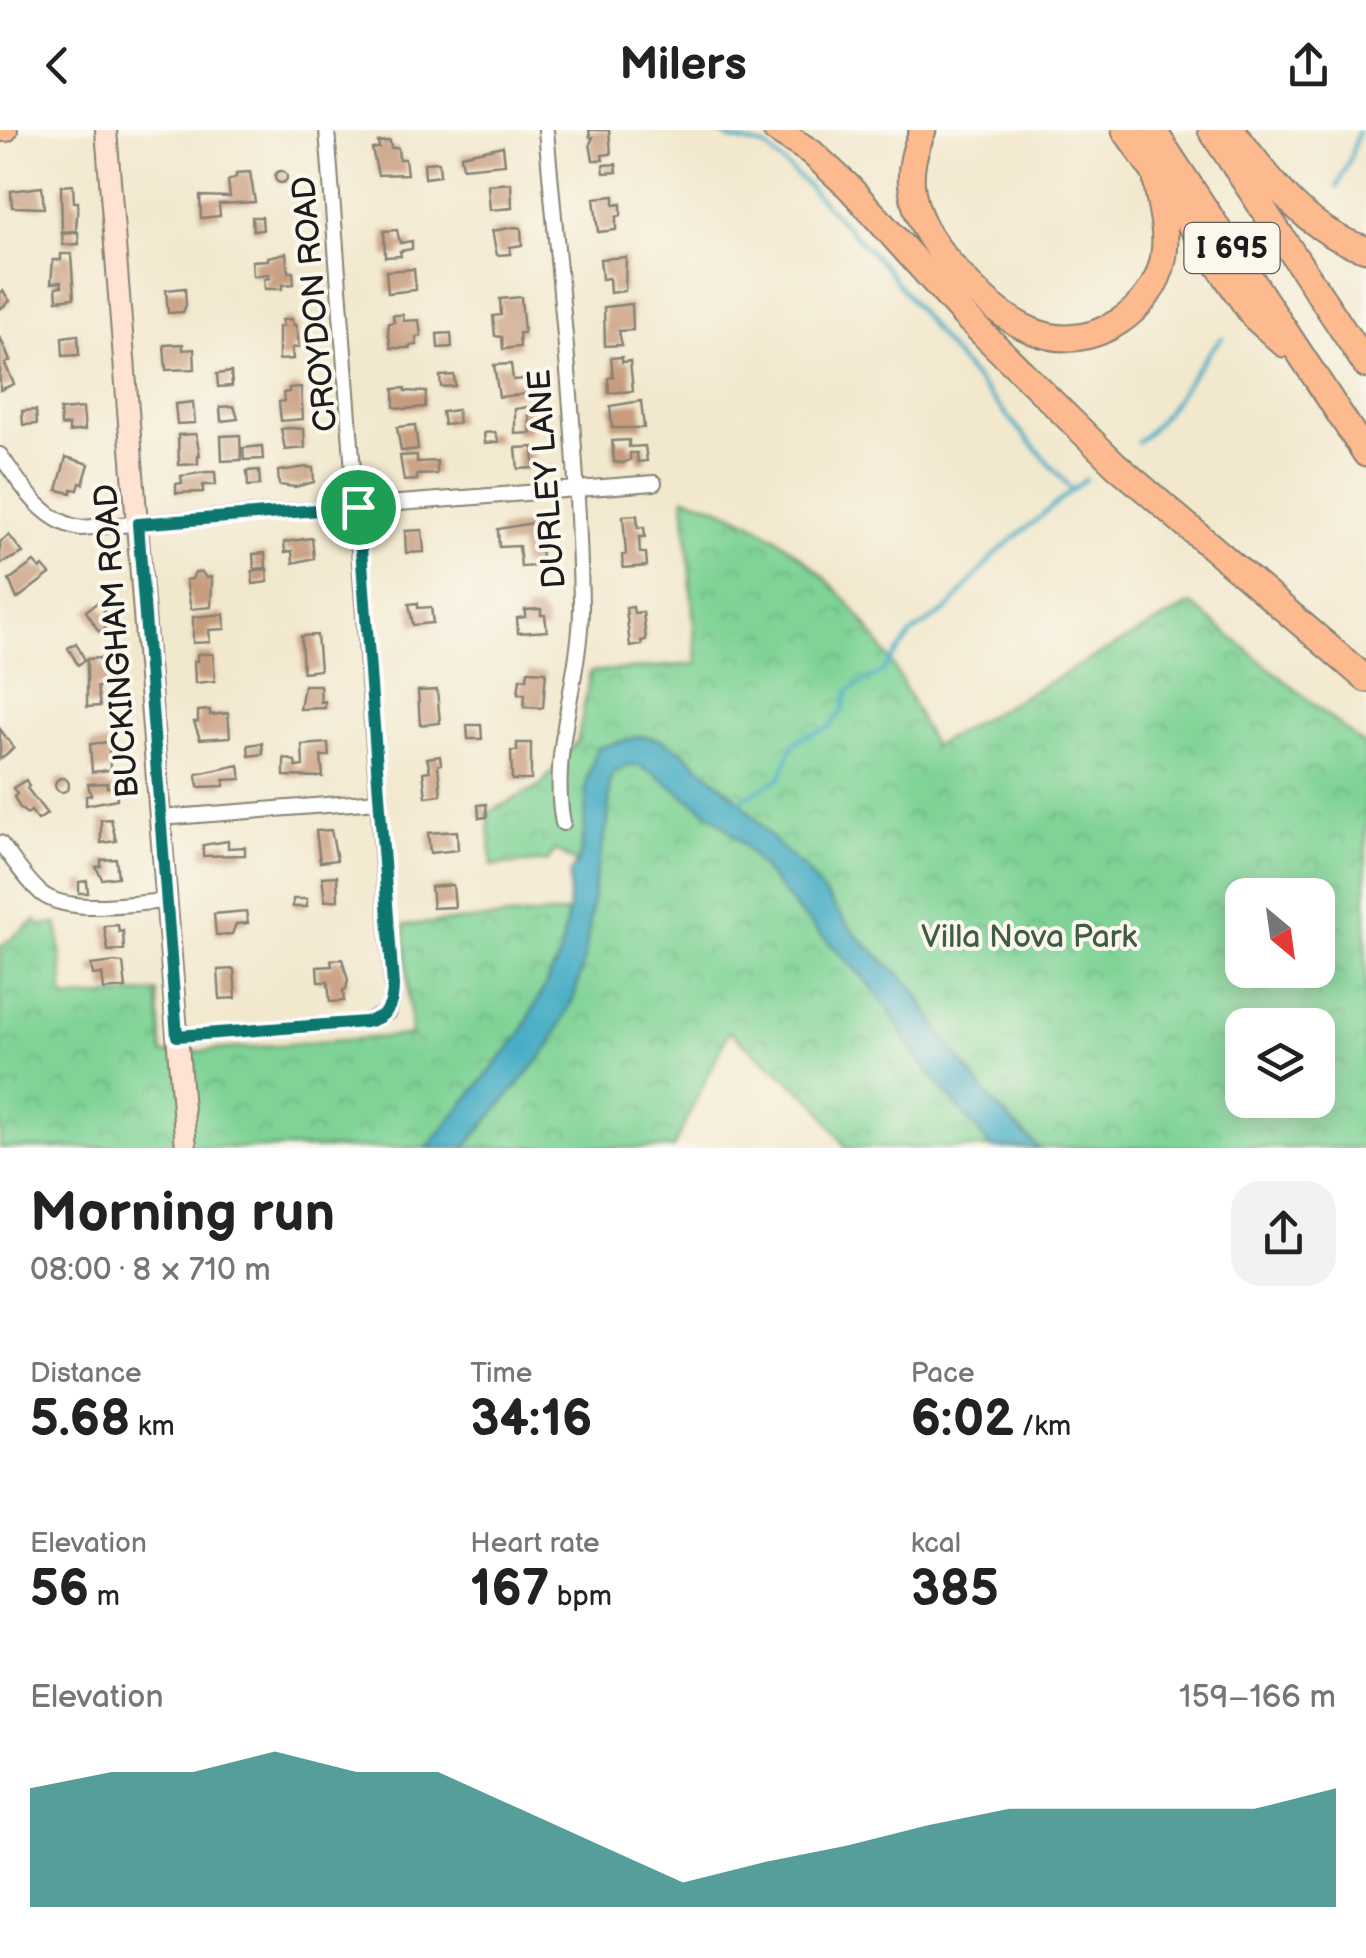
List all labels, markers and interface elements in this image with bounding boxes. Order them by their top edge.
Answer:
icon: back [30,38,85,93]
text: Milers [619,38,747,93]
icon: share [1281,38,1336,93]
street label: CROYDON ROAD [285,174,346,433]
road number: I 695 [1184,223,1280,273]
street label: DURLEY LANE [520,368,575,590]
pin [316,465,401,550]
icon: arrive [331,480,386,535]
street label: BUCKINGHAM ROAD [87,482,148,799]
north arrow [1225,878,1335,988]
map controls [1225,878,1335,1118]
park label: Villa Nova Park [921,918,1137,957]
button: layers [1225,1008,1335,1118]
text: Morning run [30,1180,335,1247]
button: share [1231,1181,1336,1286]
text: 08:00 · 8 × 710 m [30,1251,271,1290]
text: Distance [30,1357,142,1390]
text: Time [470,1357,532,1390]
text: Pace [911,1357,975,1390]
text: 5.68 [30,1390,130,1450]
text: 34:16 [470,1390,592,1450]
text: 6:02 [911,1390,1014,1450]
text: km [130,1410,175,1443]
text: /km [1014,1410,1071,1443]
text: Elevation [30,1527,147,1560]
text: Heart rate [470,1527,600,1560]
text: kcal [911,1527,961,1560]
text: 56 [30,1560,89,1620]
text: 167 [470,1560,549,1620]
text: 385 [911,1560,999,1620]
text: m [89,1580,120,1613]
text: bpm [549,1580,612,1613]
text: Elevation [30,1678,163,1717]
text: 159–166 m [1179,1678,1336,1717]

